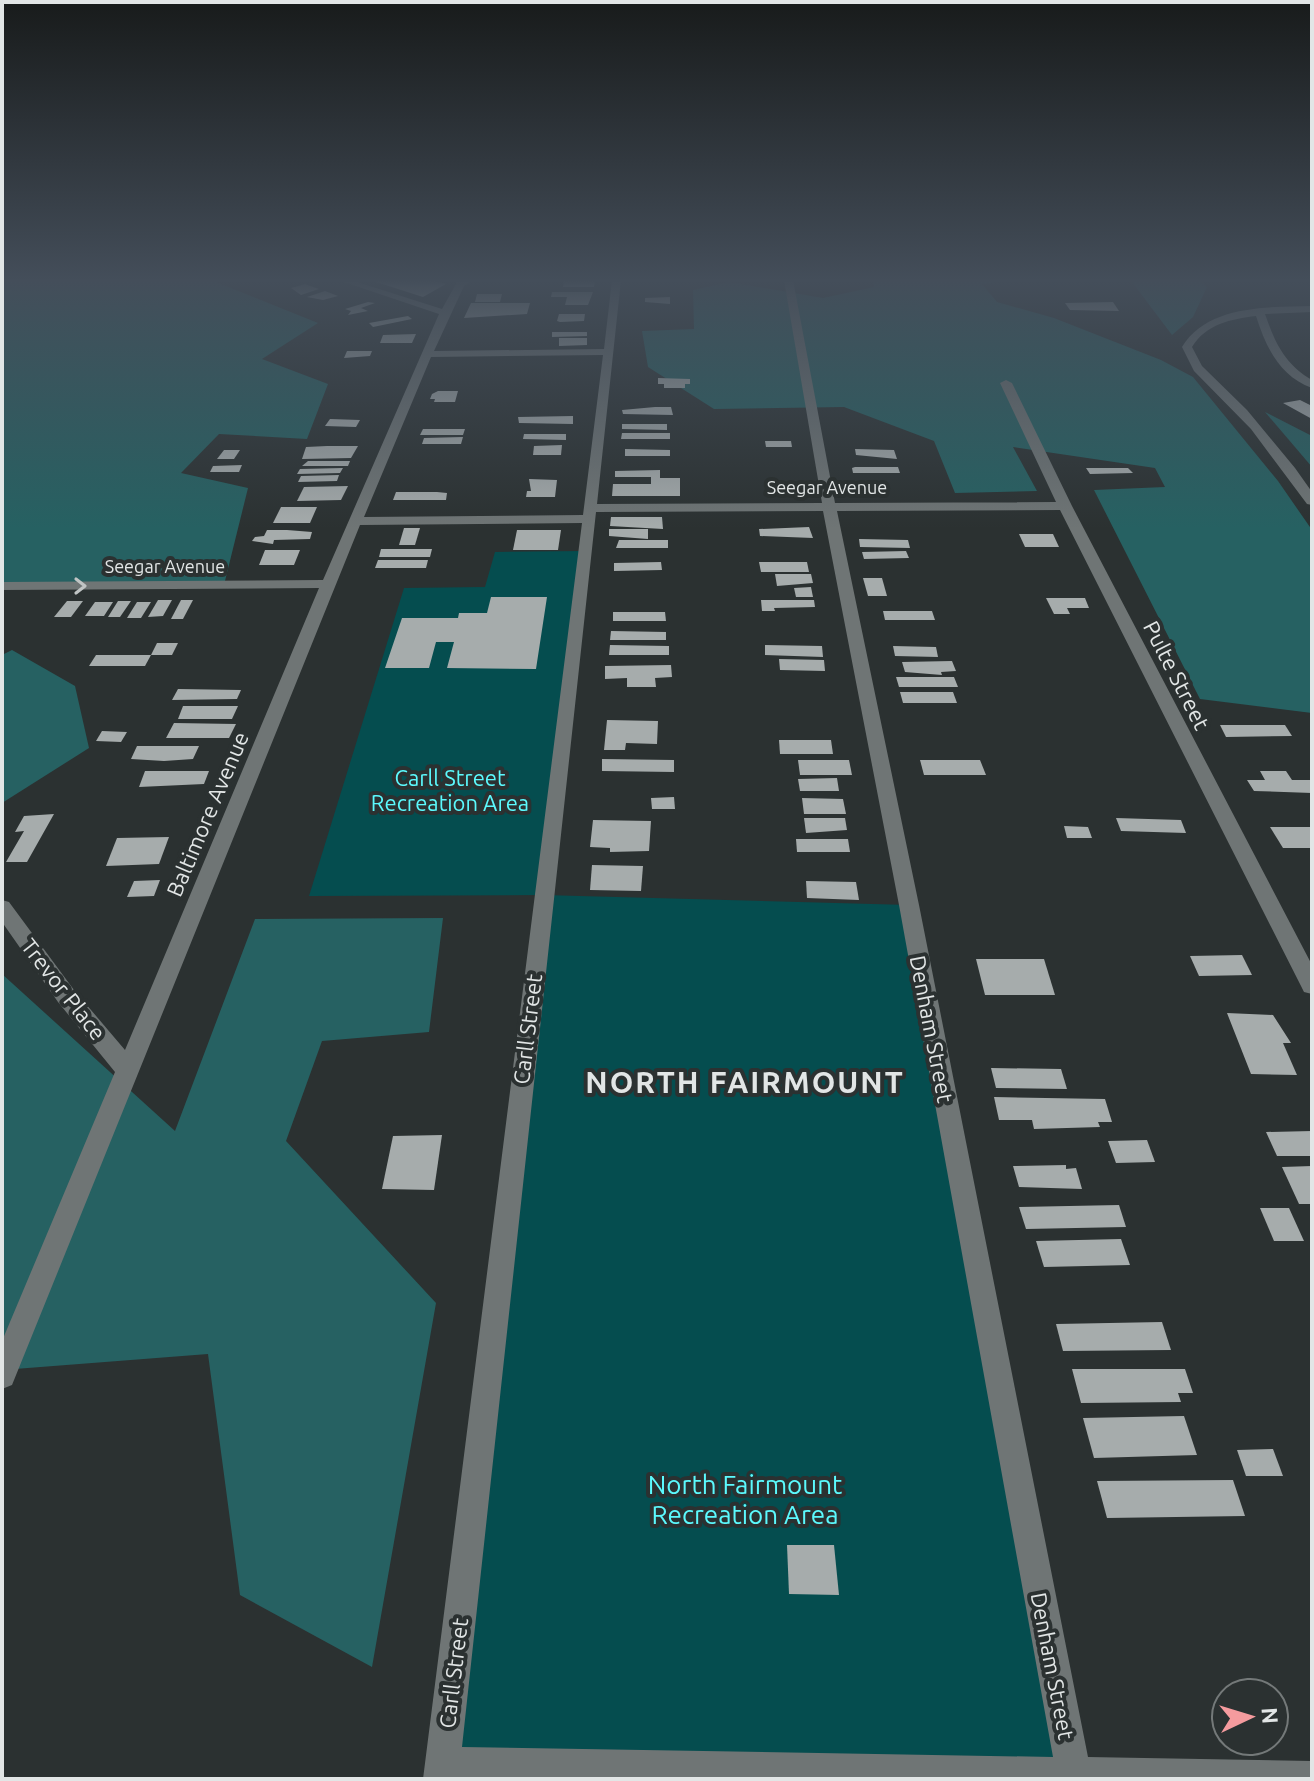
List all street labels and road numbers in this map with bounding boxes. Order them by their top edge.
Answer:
street label: Seegar Avenue [767,477,887,497]
street label: Seegar Avenue [105,556,225,576]
street label: Pulte Street [1139,616,1215,734]
street label: Baltimore Avenue [161,728,253,900]
street label: Trevor Place [17,933,111,1045]
street label: Denham Street [905,953,959,1105]
street label: Carll Street [508,972,546,1086]
street label: Denham Street [1026,1590,1080,1742]
street label: Carll Street [434,1616,472,1730]

